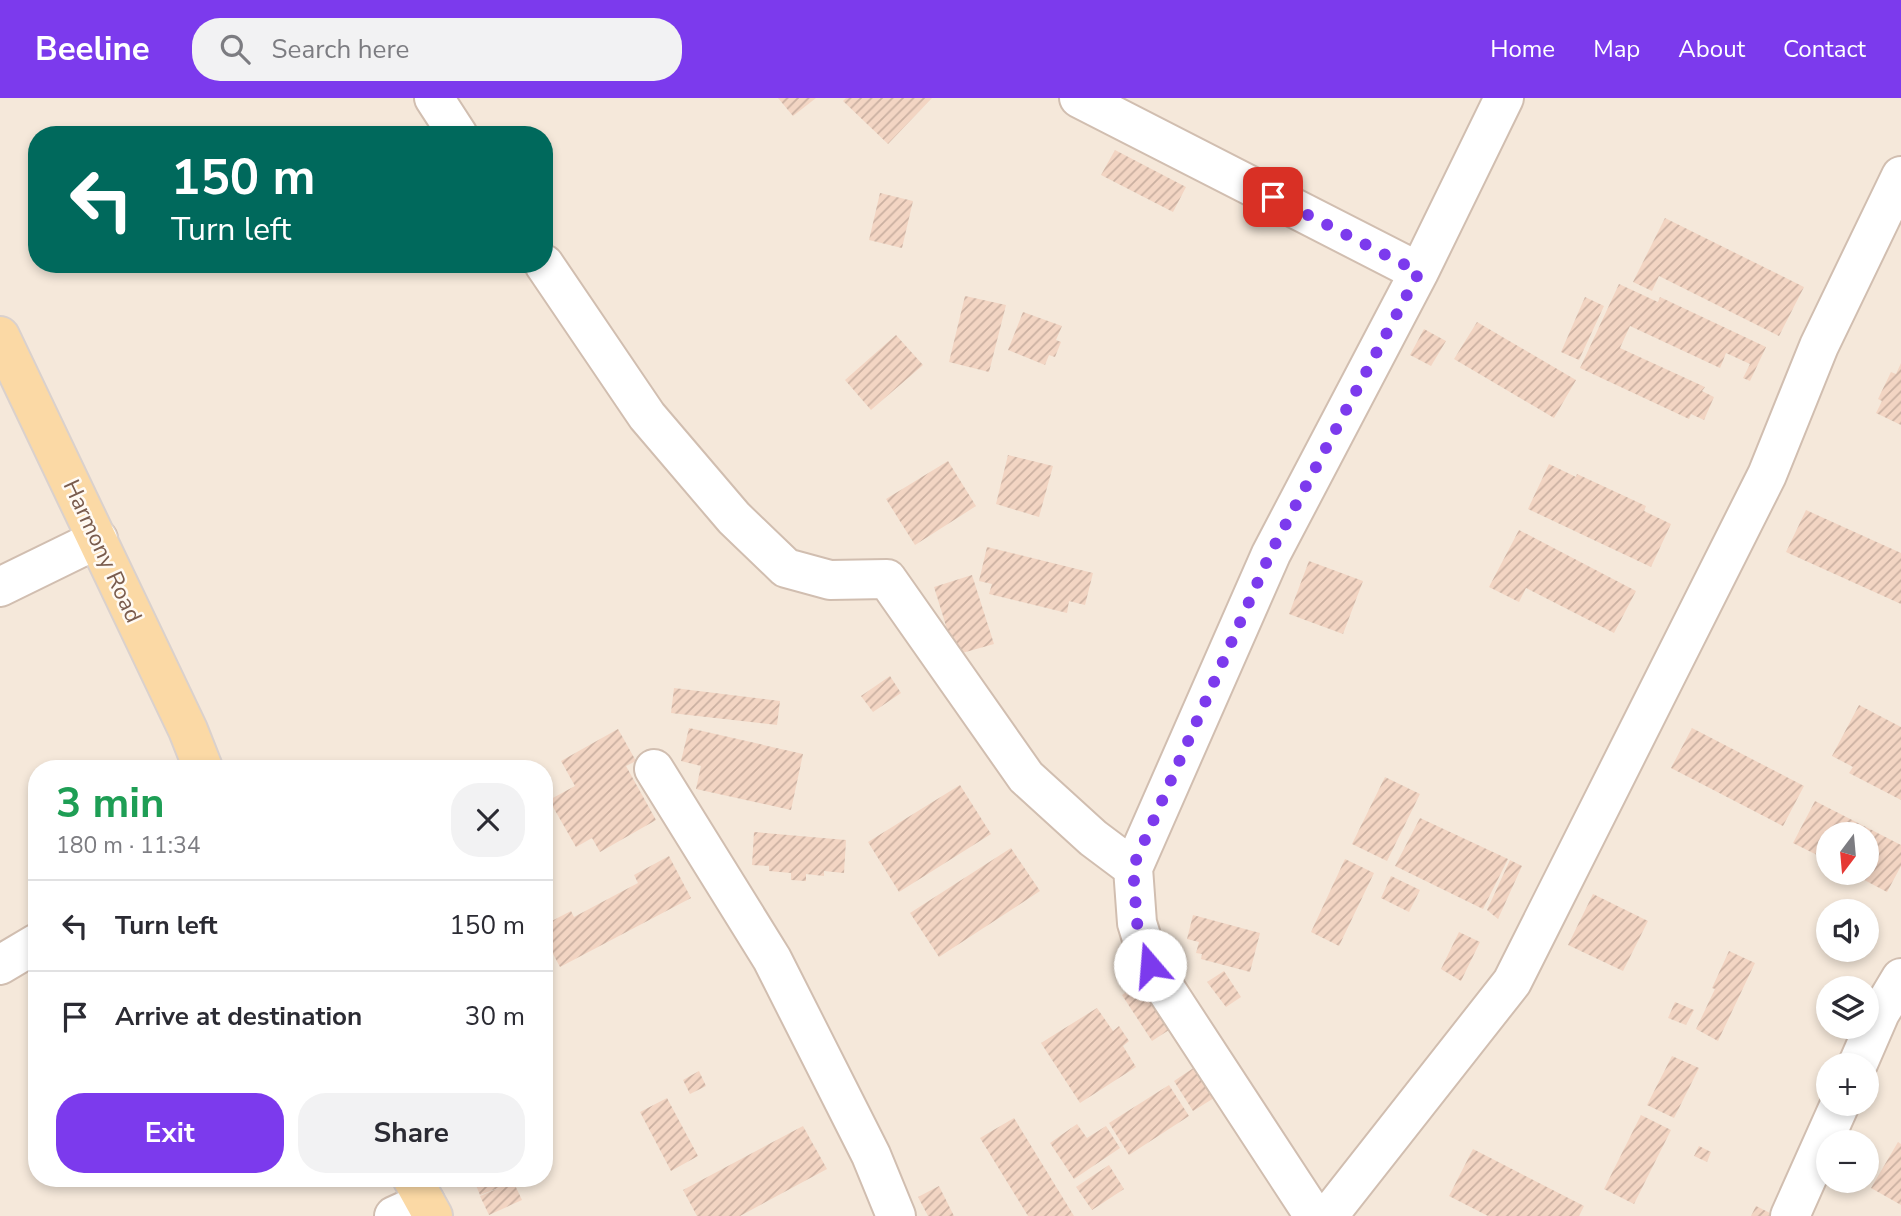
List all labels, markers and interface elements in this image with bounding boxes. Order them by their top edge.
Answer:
search box [192,18,682,81]
text: Beeline [35,27,150,72]
icon: search [216,30,254,68]
text: Search here [272,32,409,67]
text: Home [1490,33,1555,65]
text: Map [1593,33,1640,65]
text: About [1678,33,1745,65]
text: Contact [1783,33,1866,65]
text: 150 m [171,144,315,211]
icon: left [56,154,147,245]
pin [1243,167,1303,227]
icon: arrive [1254,178,1292,216]
text: Turn left [171,208,291,251]
street label: Harmony Road [56,475,149,628]
text: 3 min [56,775,165,832]
button: close [451,783,525,857]
north arrow [1816,822,1880,886]
map controls [1816,822,1879,1193]
text: 180 m · 11:34 [56,830,201,861]
button: sound [1816,899,1879,962]
icon: left [56,907,94,945]
text: Turn left [115,908,218,943]
text: 150 m [449,908,525,943]
position arrow [1113,928,1187,1002]
button: layers [1816,976,1879,1039]
icon: arrive [56,998,94,1036]
text: Arrive at destination [115,999,362,1034]
text: 30 m [465,999,525,1034]
button: + [1816,1053,1879,1116]
button: Exit [56,1093,284,1173]
button: Share [298,1093,525,1173]
button: − [1816,1130,1879,1193]

